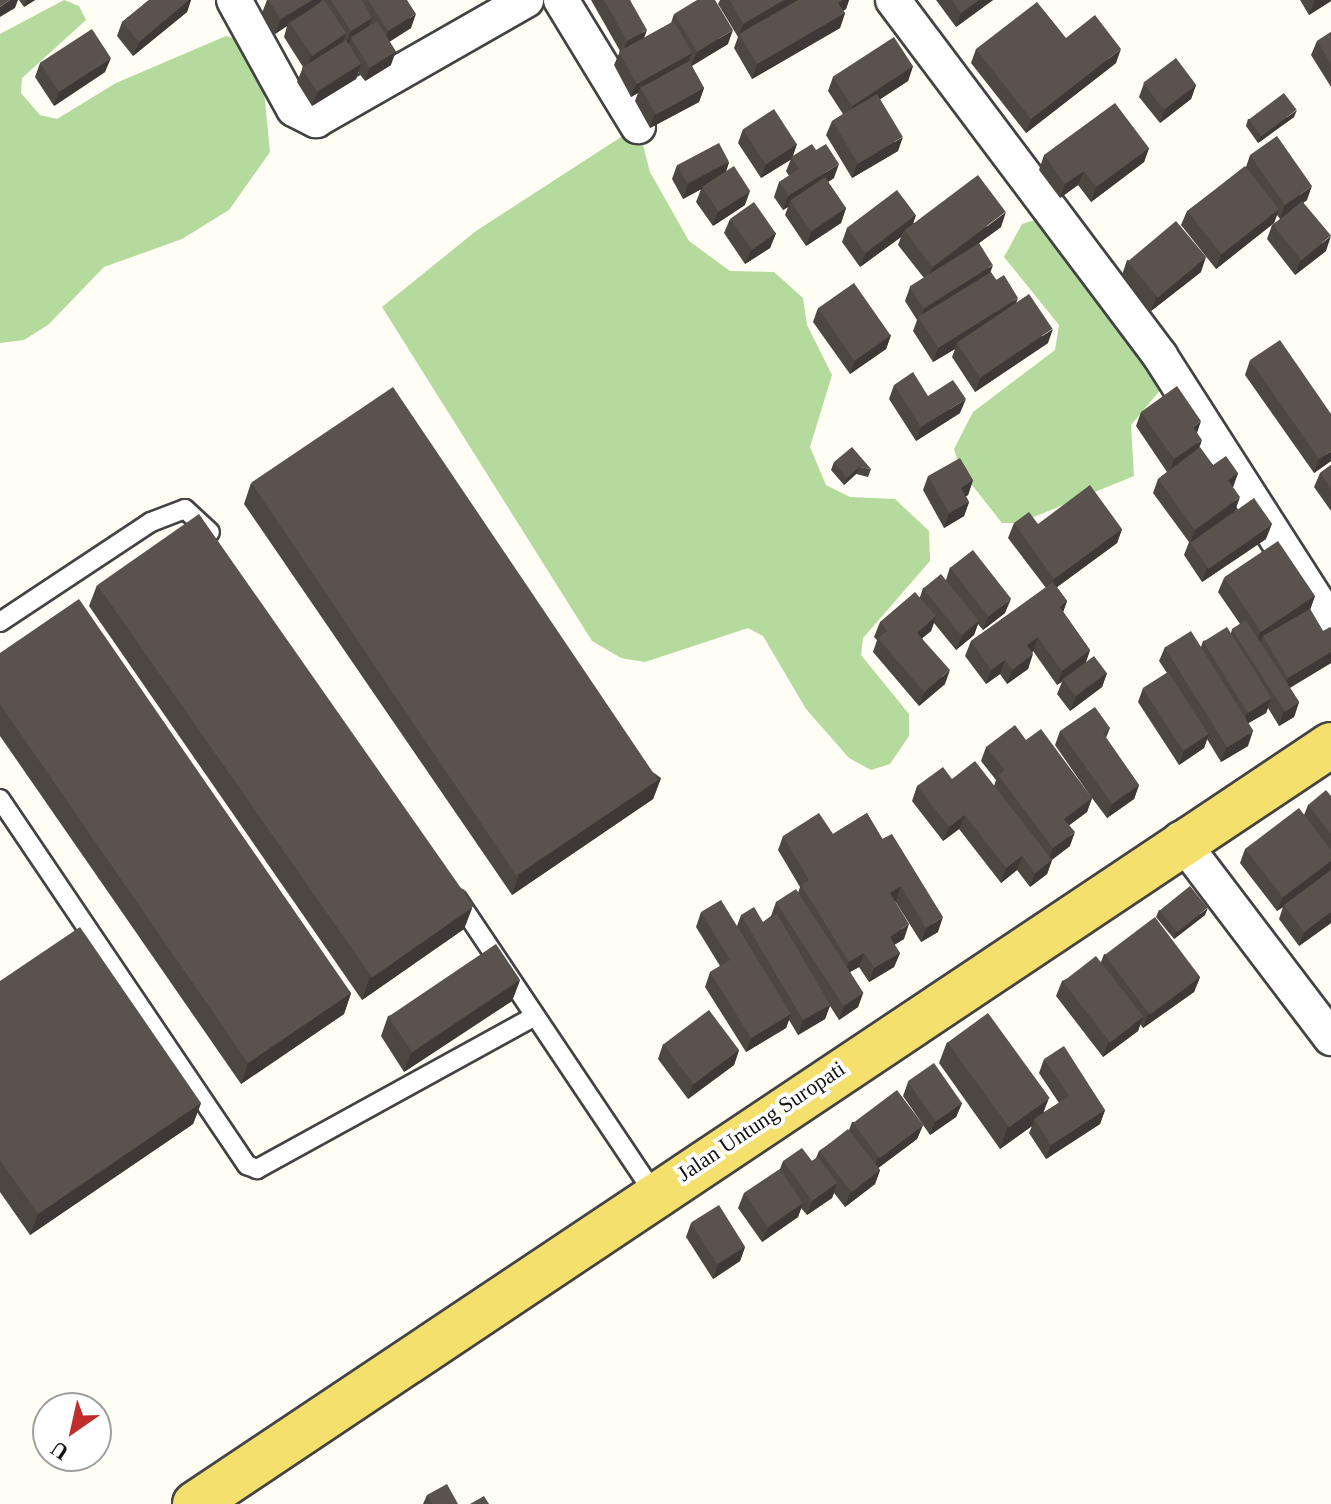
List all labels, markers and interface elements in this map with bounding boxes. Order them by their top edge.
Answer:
street label: Jalan Untung Suropati [672,1055,850,1187]
north arrow [32,1392,112,1472]
text: U [46,1436,73,1465]

